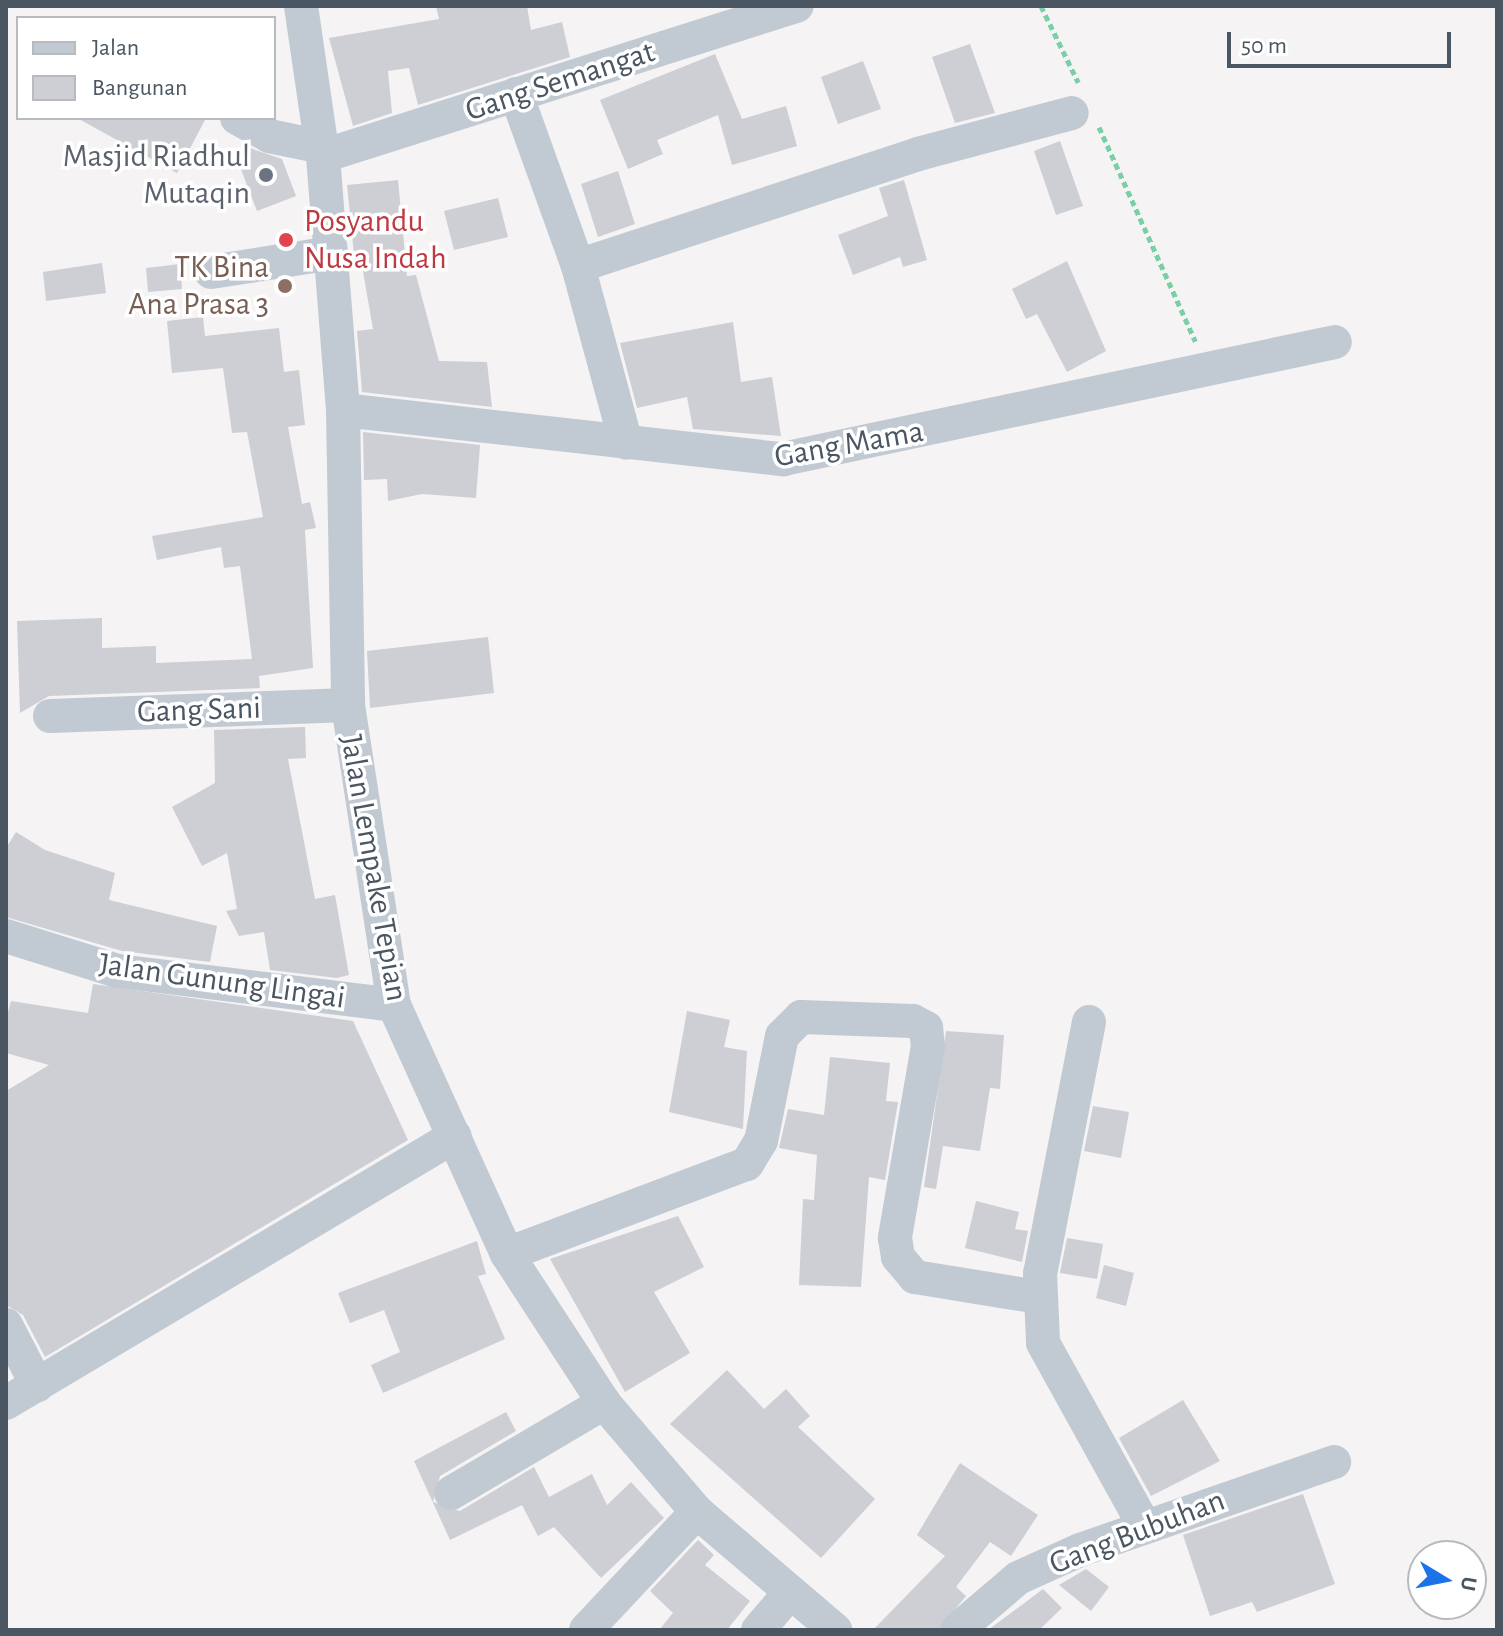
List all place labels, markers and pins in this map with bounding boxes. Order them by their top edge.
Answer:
place label: Masjid Riadhul Mutaqin [63,138,250,213]
marker: Masjid Riadhul Mutaqin [257,166,275,184]
place label: Posyandu Nusa Indah [304,203,447,278]
marker: Posyandu Nusa Indah [275,229,297,251]
place label: TK Bina Ana Prasa 3 [128,249,269,324]
marker: TK Bina Ana Prasa 3 [276,277,294,295]

